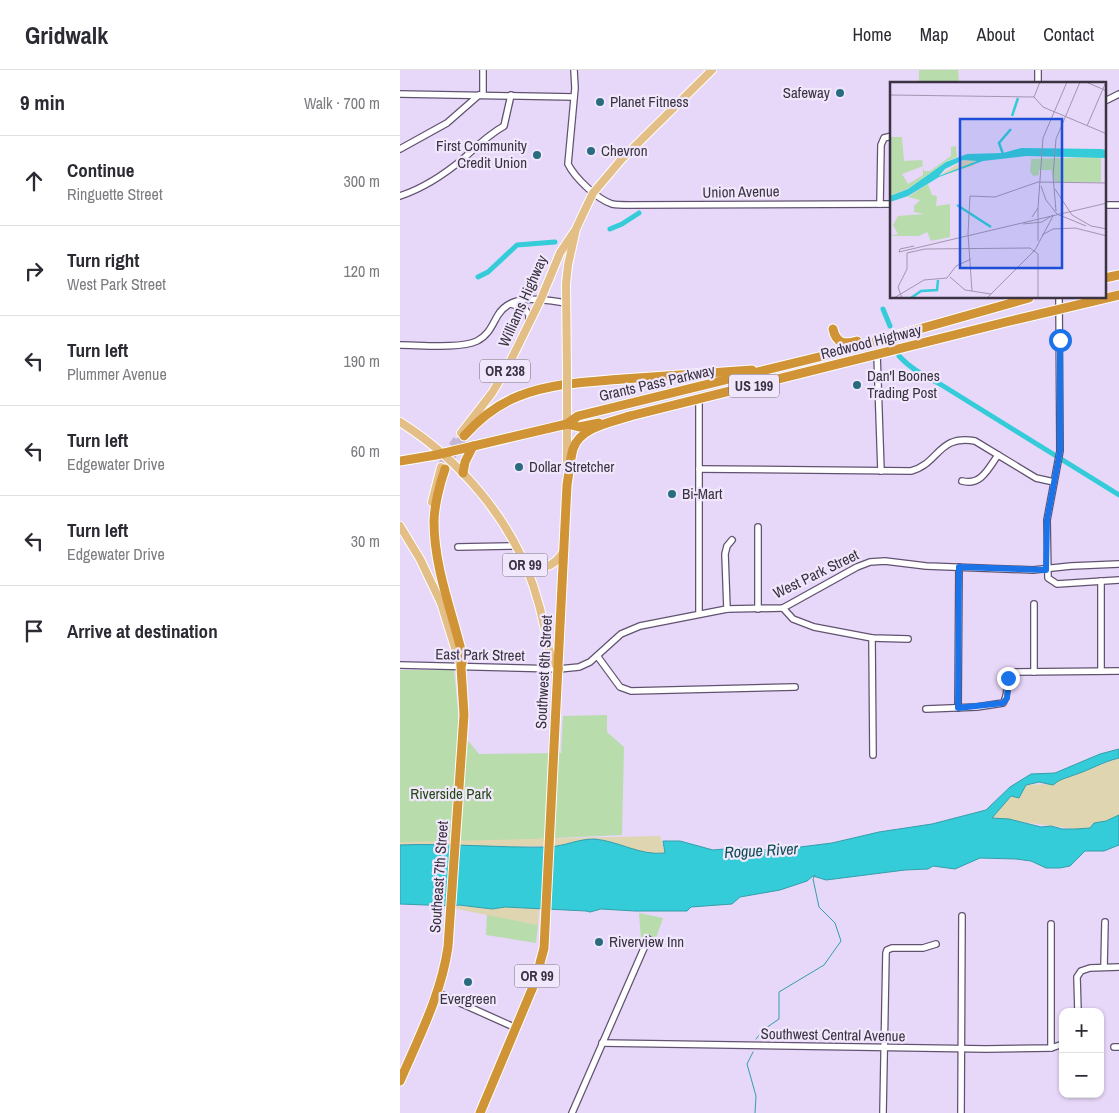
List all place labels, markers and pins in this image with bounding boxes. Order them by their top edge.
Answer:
place label: Safeway [783,82,831,103]
marker: Safeway [834,87,846,99]
place label: Planet Fitness [610,91,689,112]
marker: Planet Fitness [594,96,606,108]
place label: First Community Credit Union [436,135,528,173]
place label: Chevron [601,140,648,161]
marker: Chevron [585,145,597,157]
marker: First Community Credit Union [531,149,543,161]
place label: Dan'l Boones Trading Post [867,365,940,403]
marker: Dan'l Boones Trading Post [851,379,863,391]
place label: Dollar Stretcher [529,456,614,477]
marker: Dollar Stretcher [513,461,525,473]
place label: Bi-Mart [682,483,723,504]
marker: Bi-Mart [666,488,678,500]
place label: Riverview Inn [609,931,684,952]
marker: Riverview Inn [593,936,605,948]
marker: Evergreen [462,976,474,988]
place label: Evergreen [440,988,496,1009]

